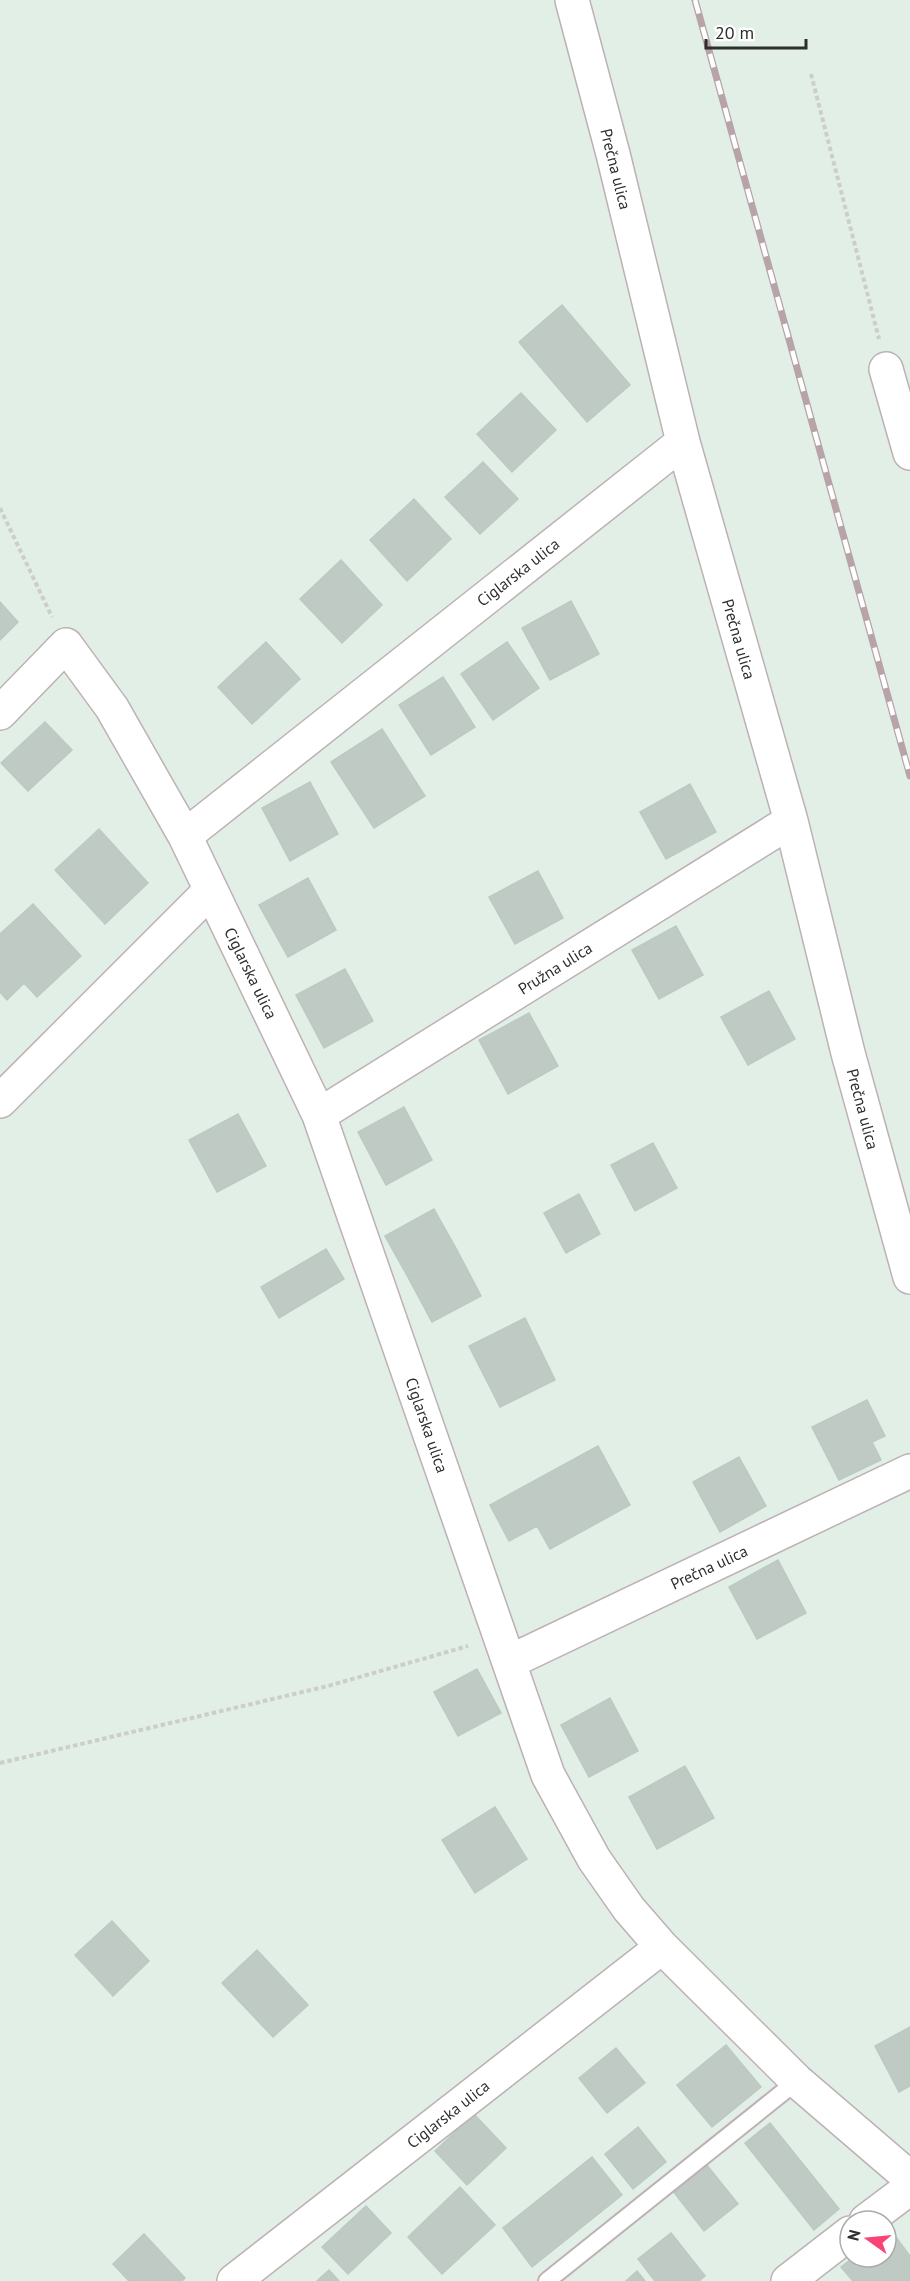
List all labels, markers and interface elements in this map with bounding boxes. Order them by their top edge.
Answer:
scale bar [706,12,806,50]
text: 20 m [715,21,754,44]
street label: Prečna ulica [596,126,636,212]
street label: Ciglarska ulica [473,534,563,610]
street label: Prečna ulica [718,596,760,682]
street label: Ciglarska ulica [220,924,282,1022]
street label: Pružna ulica [514,937,596,999]
street label: Prečna ulica [843,1066,883,1152]
street label: Ciglarska ulica [401,1375,453,1475]
street label: Prečna ulica [667,1540,751,1594]
street label: Ciglarska ulica [403,2076,493,2152]
north arrow [838,2209,898,2269]
text: N [842,2227,865,2243]

